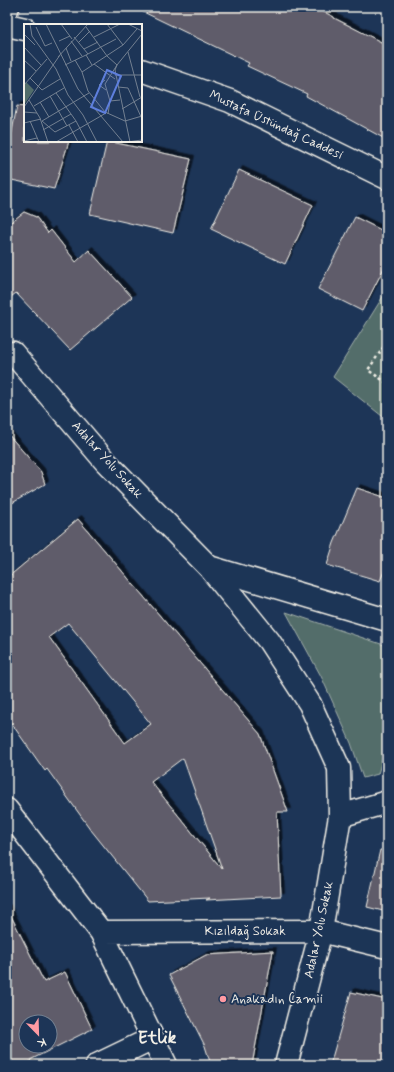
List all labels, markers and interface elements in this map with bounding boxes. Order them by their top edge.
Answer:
inset map [24,24,142,142]
street label: Mustafa Üstündağ Caddesi [206,86,346,164]
street label: Adalar Yolu Sokak [68,418,147,503]
street label: Adalar Yolu Sokak [300,879,338,980]
street label: Kızıldağ Sokak [204,923,286,940]
place label: Anakadın Camii [231,991,323,1008]
marker: Anakadın Camii [218,994,228,1004]
north arrow [18,1014,58,1054]
district label: Etlik [138,1027,177,1049]
text: K [35,1034,48,1050]

